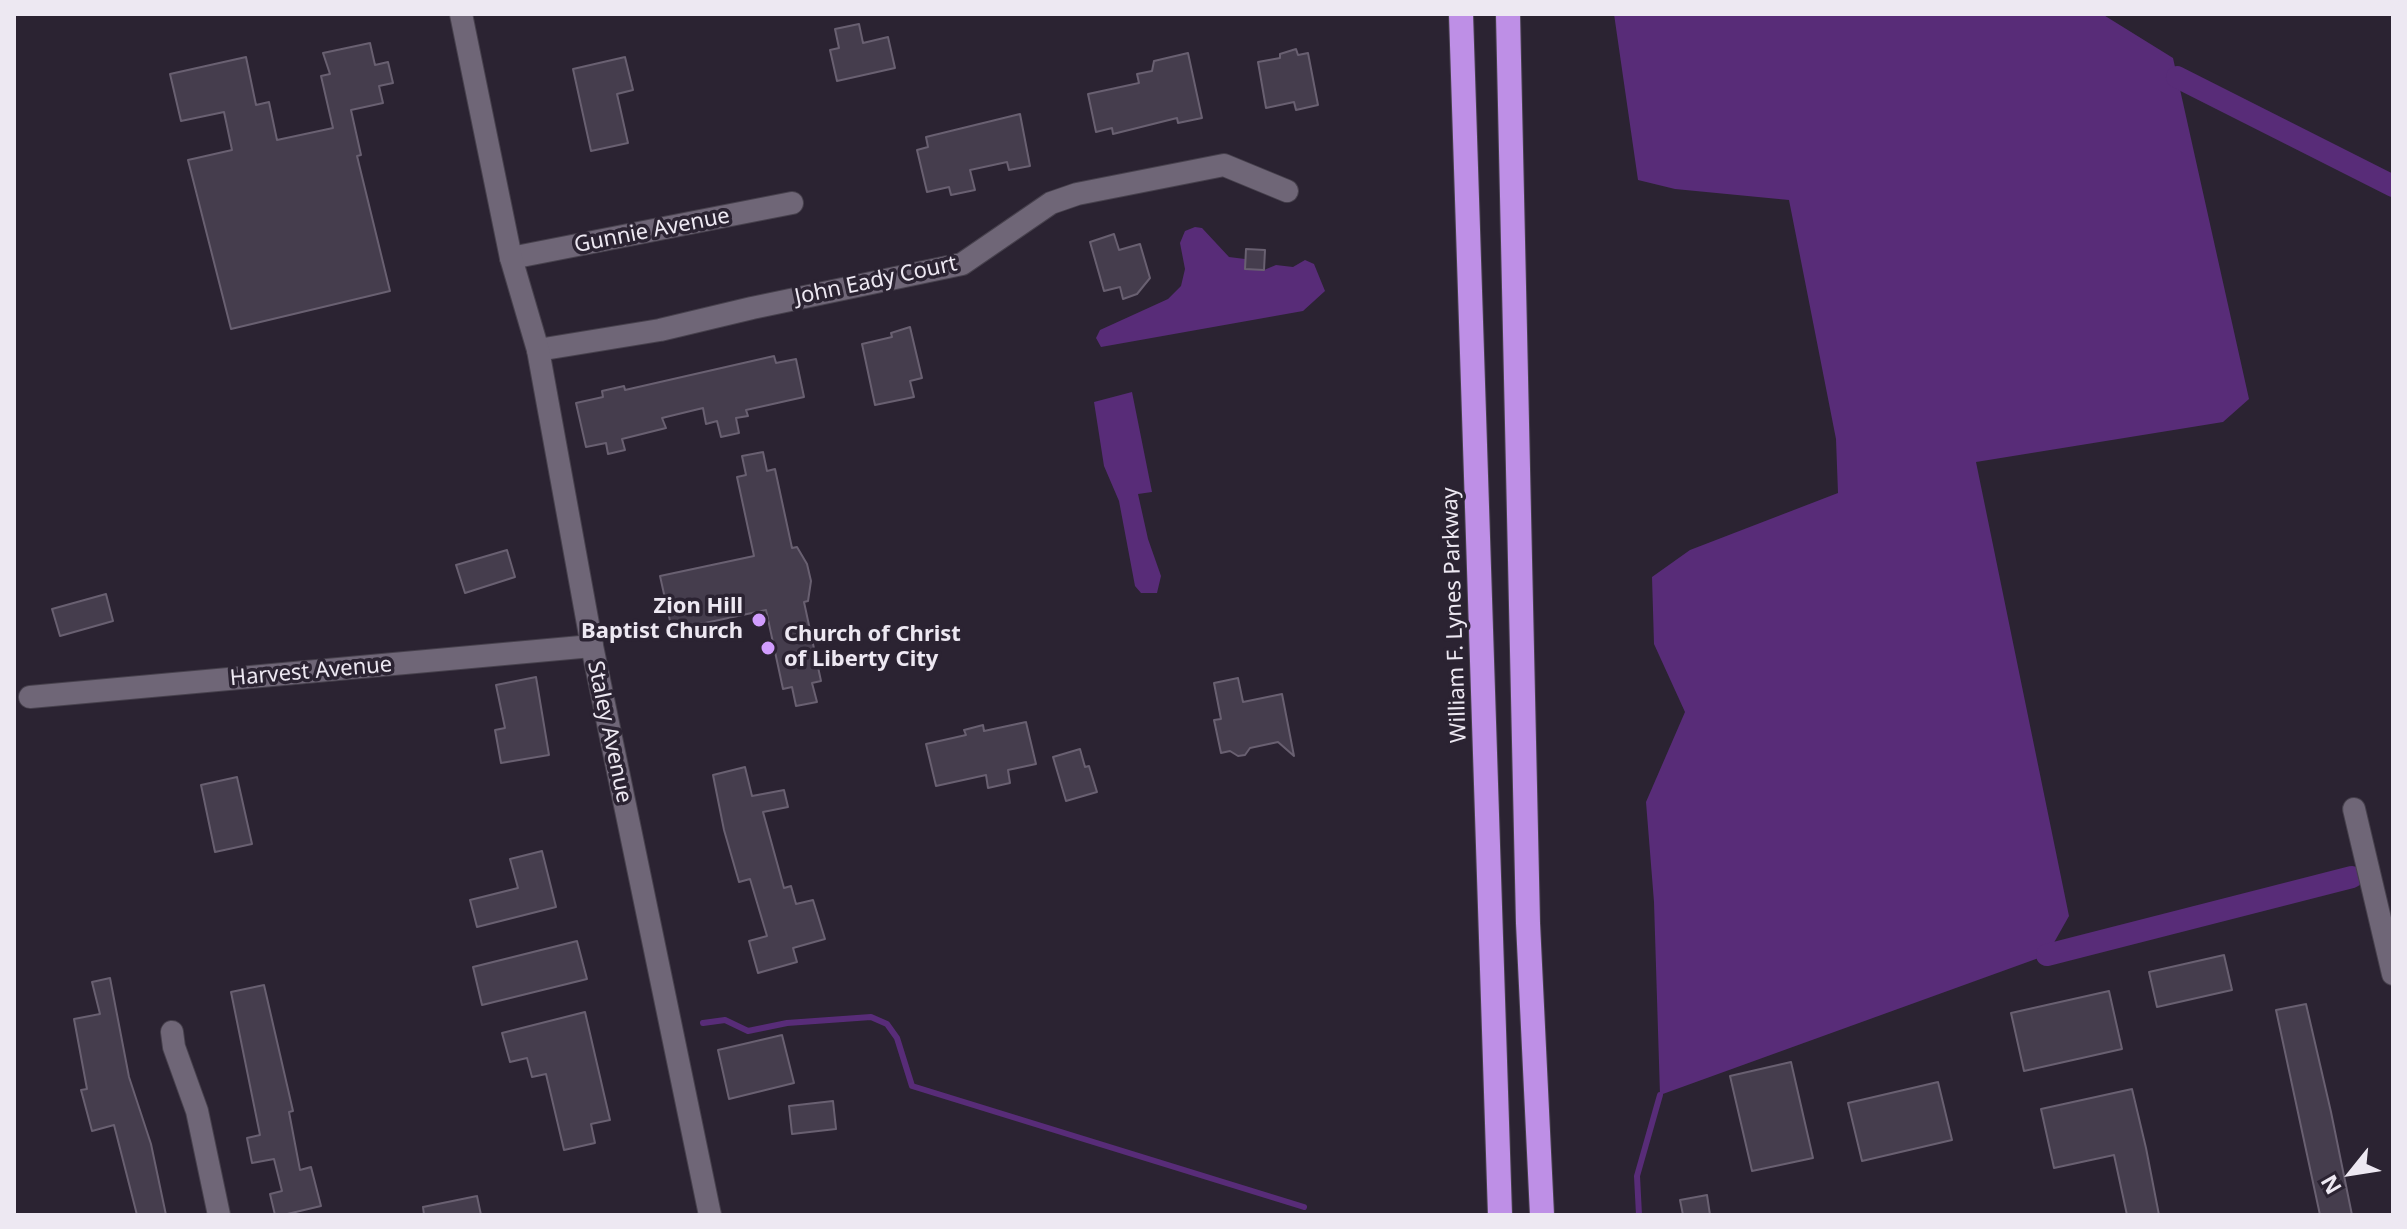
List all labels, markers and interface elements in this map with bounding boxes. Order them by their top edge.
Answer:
street label: Gunnie Avenue [572,203,732,259]
street label: John Eady Court [793,251,959,311]
street label: William F. Lynes Parkway [1437,487,1473,743]
place label: Zion Hill Baptist Church [581,594,743,646]
marker: Zion Hill Baptist Church [750,611,768,629]
place label: Church of Christ of Liberty City [784,622,961,674]
marker: Church of Christ of Liberty City [759,639,777,657]
street label: Harvest Avenue [229,652,393,692]
street label: Staley Avenue [581,659,637,805]
north arrow [2311,1133,2391,1213]
text: N [2313,1170,2348,1200]

